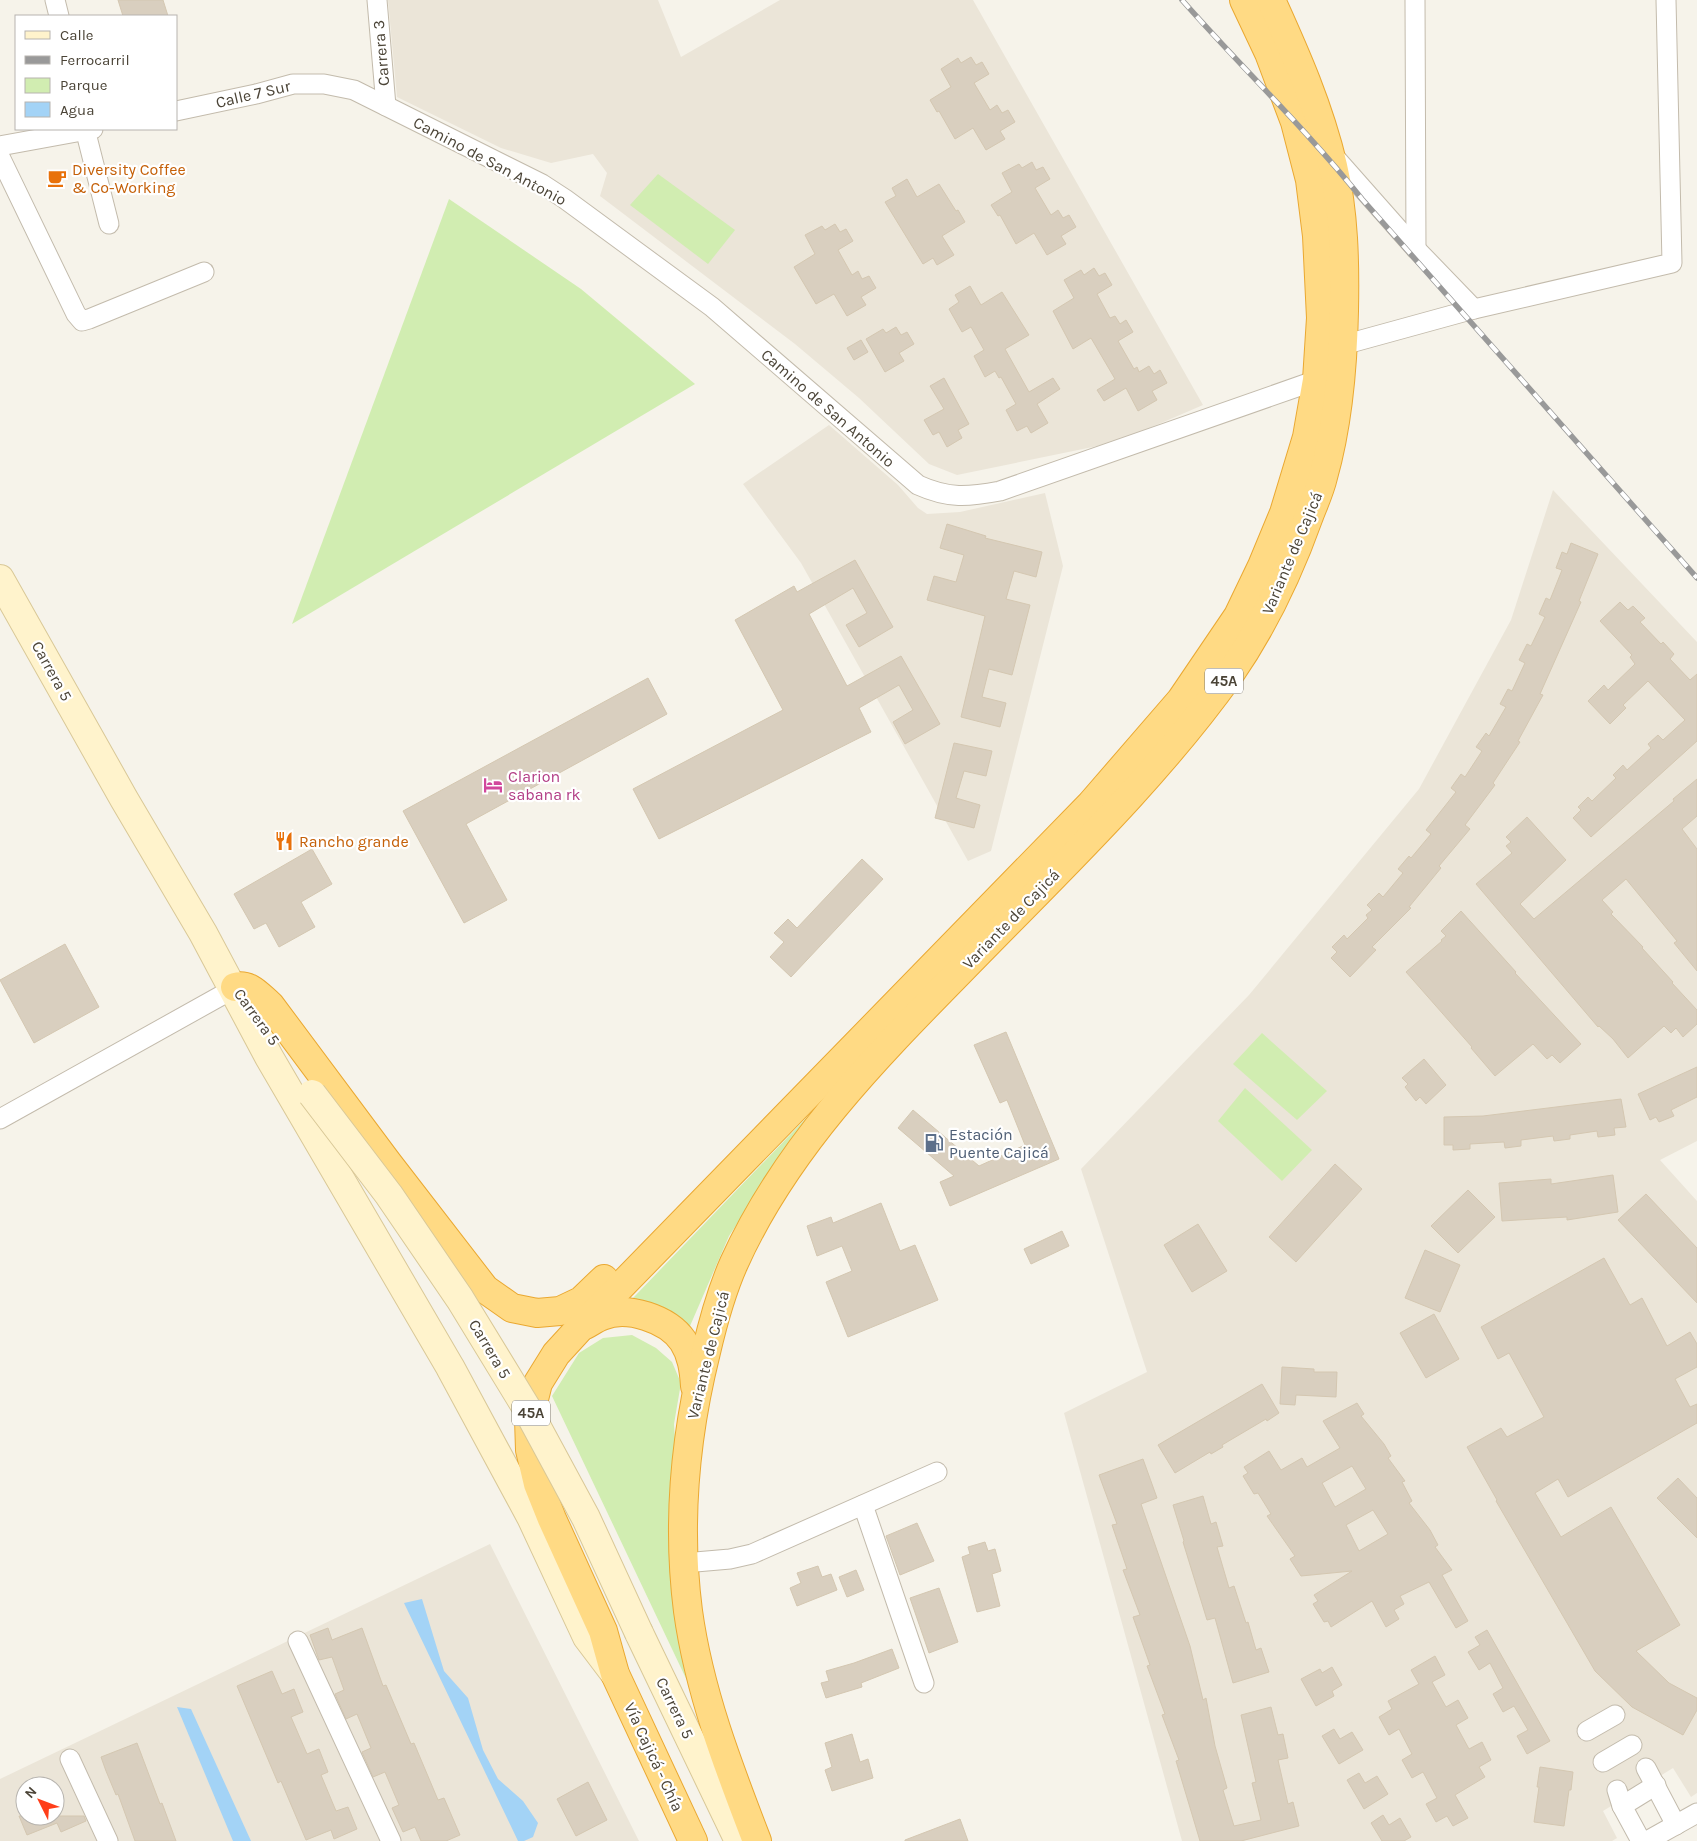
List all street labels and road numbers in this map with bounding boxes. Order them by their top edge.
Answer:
street label: Carrera 3 [369,19,393,87]
street label: Calle 7 Sur [214,76,292,112]
street label: Camino de San Antonio [410,113,570,209]
street label: Camino de San Antonio [757,345,899,471]
street label: Variante de Cajicá [1258,489,1326,617]
street label: Carrera 5 [28,638,76,704]
road number: 45A [1205,668,1243,694]
street label: Variante de Cajicá [959,865,1063,973]
street label: Carrera 5 [230,985,284,1049]
street label: Variante de Cajicá [683,1289,733,1421]
street label: Carrera 5 [465,1316,515,1382]
road number: 45A [512,1400,550,1426]
street label: Carrera 5 [652,1674,698,1742]
street label: Vía Cajicá - Chía [620,1699,688,1815]

